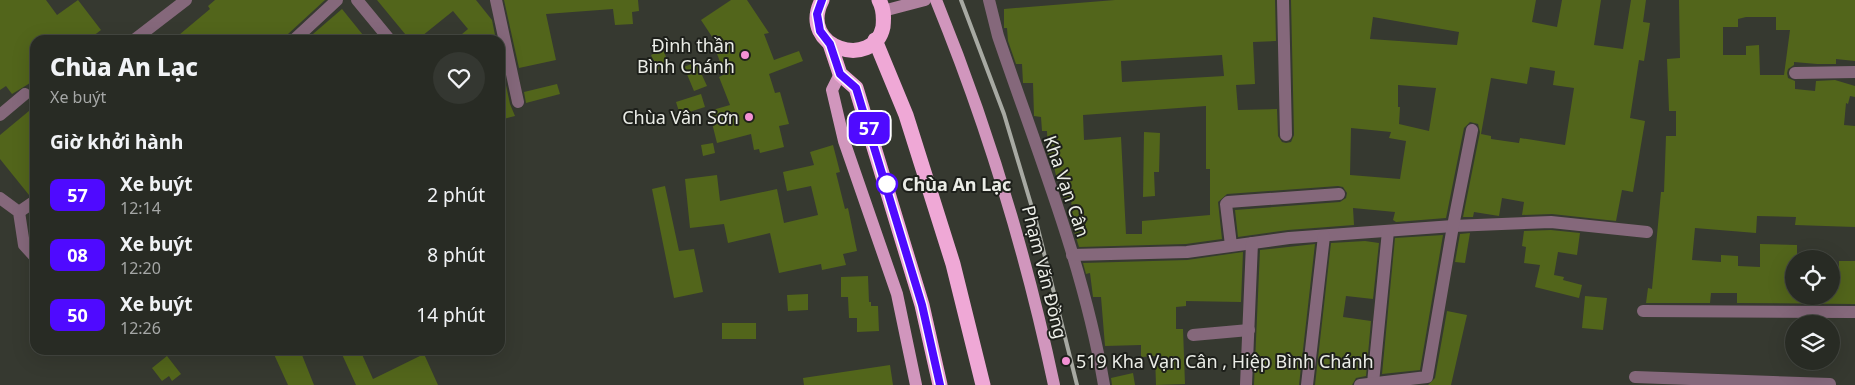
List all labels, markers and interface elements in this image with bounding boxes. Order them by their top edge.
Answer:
place label: Đình thần Bình Chánh [637,33,735,78]
marker: Đình thần Bình Chánh [739,49,751,61]
text: Chùa An Lạc [50,50,198,83]
button: heart [433,52,485,104]
text: Xe buýt [50,86,106,108]
place label: Chùa Vân Sơn [622,105,739,129]
marker: Chùa Vân Sơn [743,111,755,123]
line badge: 57 [846,112,892,144]
text: 57 [859,116,879,140]
text: Giờ khởi hành [50,129,183,155]
street label: Kha Vạn Cân [1038,132,1096,240]
text: Xe buýt [120,171,192,197]
place label: Chùa An Lạc [902,172,1011,196]
marker: Chùa An Lạc [876,173,898,195]
text: 2 phút [427,182,485,208]
text: 57 [67,183,88,207]
text: 12:14 [120,197,161,219]
street label: Phạm Văn Đồng [1017,203,1073,341]
text: Xe buýt [120,231,192,257]
text: 8 phút [427,242,485,268]
text: 08 [67,243,88,267]
map controls [1785,250,1840,370]
button: locate [1785,250,1840,305]
text: 12:20 [120,257,161,279]
text: Xe buýt [120,291,192,317]
text: 14 phút [416,302,485,328]
text: 50 [67,303,88,327]
button: layers [1785,315,1840,370]
text: 12:26 [120,317,161,339]
place label: 519 Kha Vạn Cân , Hiệp Bình Chánh [1076,349,1374,373]
marker: 519 Kha Vạn Cân , Hiệp Bình Chánh [1060,355,1072,367]

